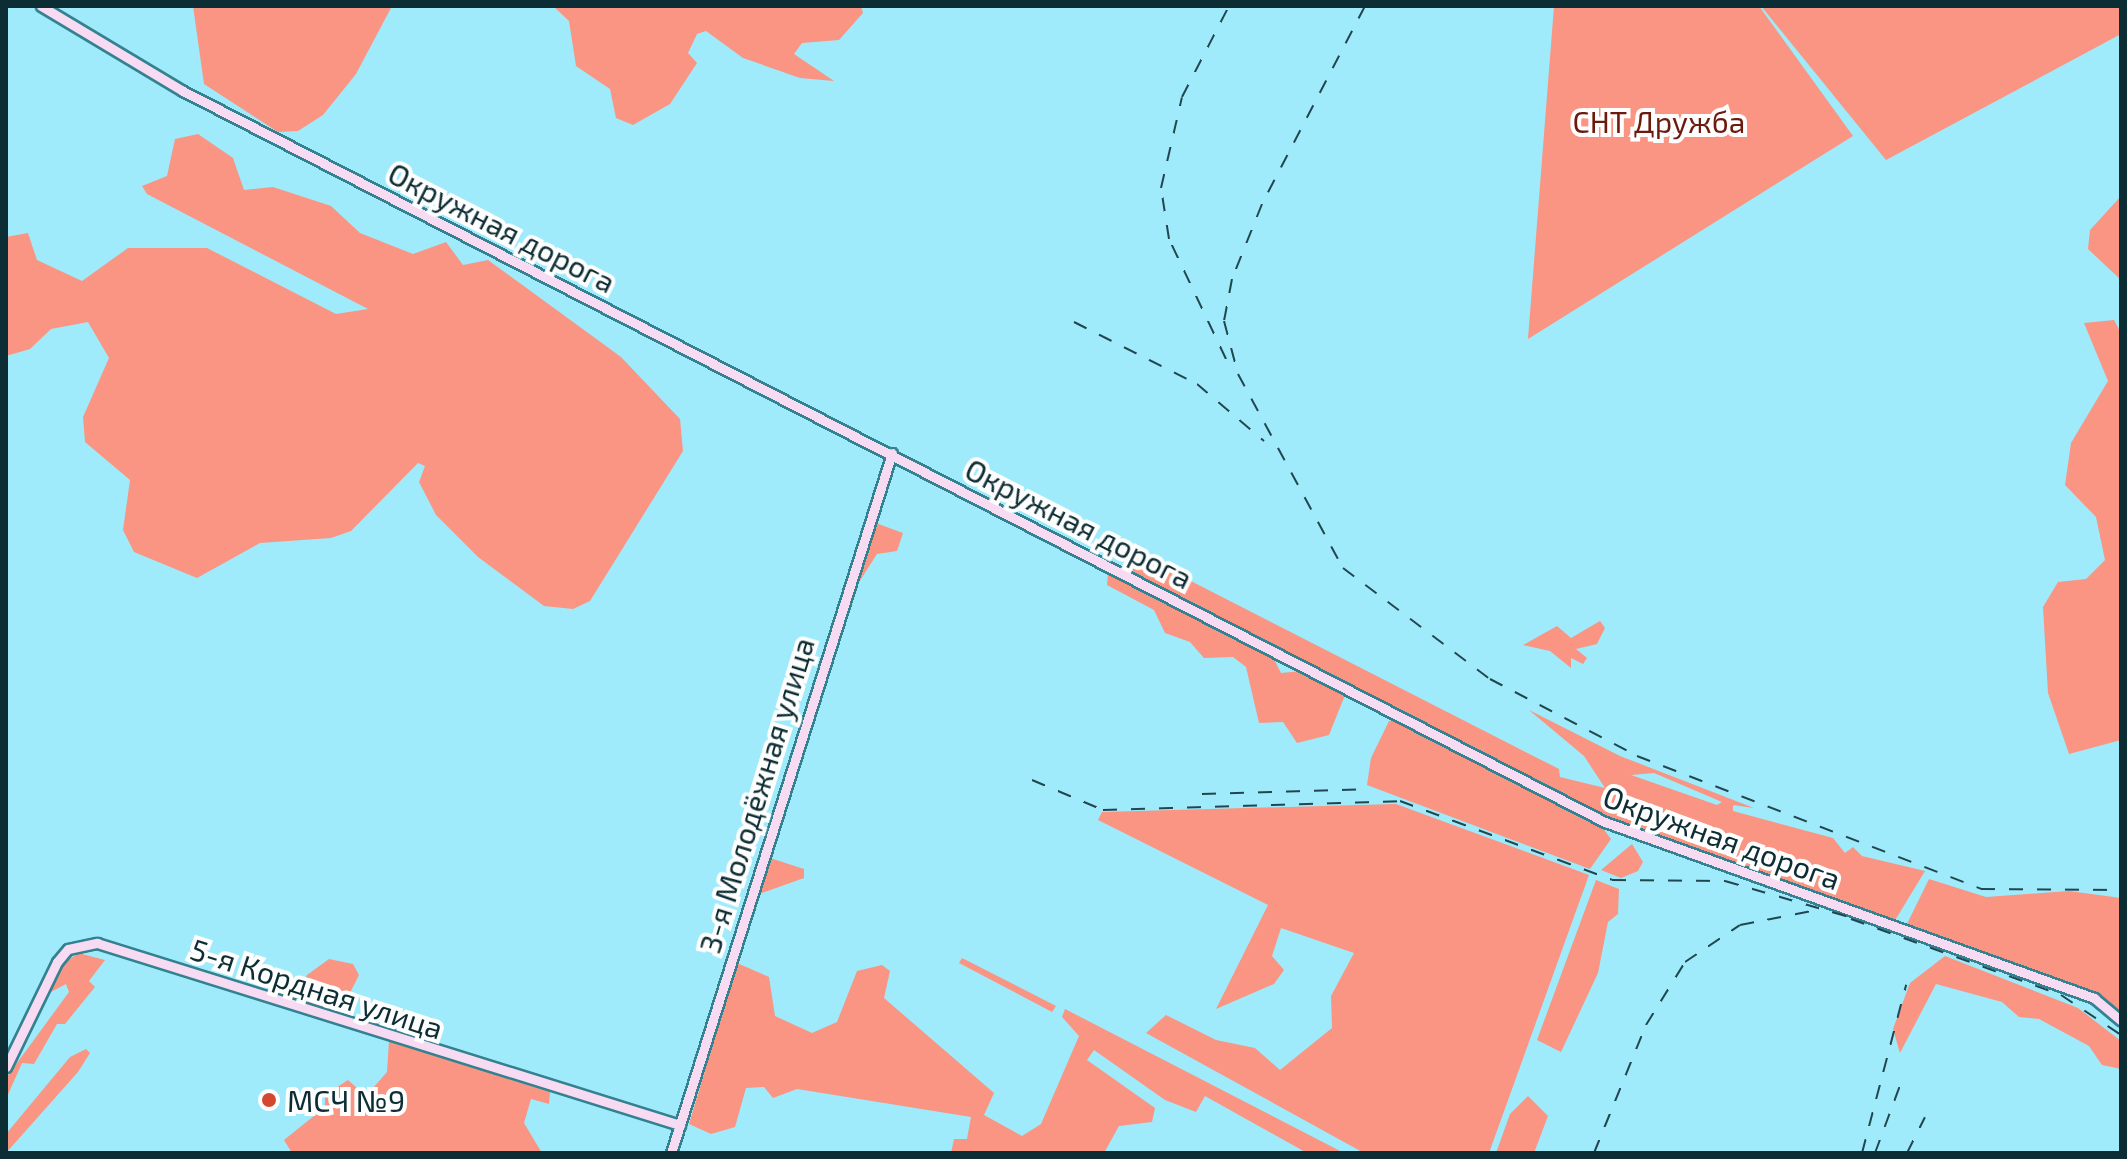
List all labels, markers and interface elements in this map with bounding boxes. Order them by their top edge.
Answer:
park label: СНТ Дружба [1573,103,1745,139]
street label: Окружная дорога [383,154,621,300]
street label: Окружная дорога [960,450,1198,596]
street label: 3-я Молодёжная улица [691,633,821,957]
street label: Окружная дорога [1598,777,1846,897]
street label: 5-я Кордная улица [186,930,448,1046]
place label: МСЧ №9 [287,1082,405,1118]
marker: МСЧ №9 [258,1089,280,1111]

